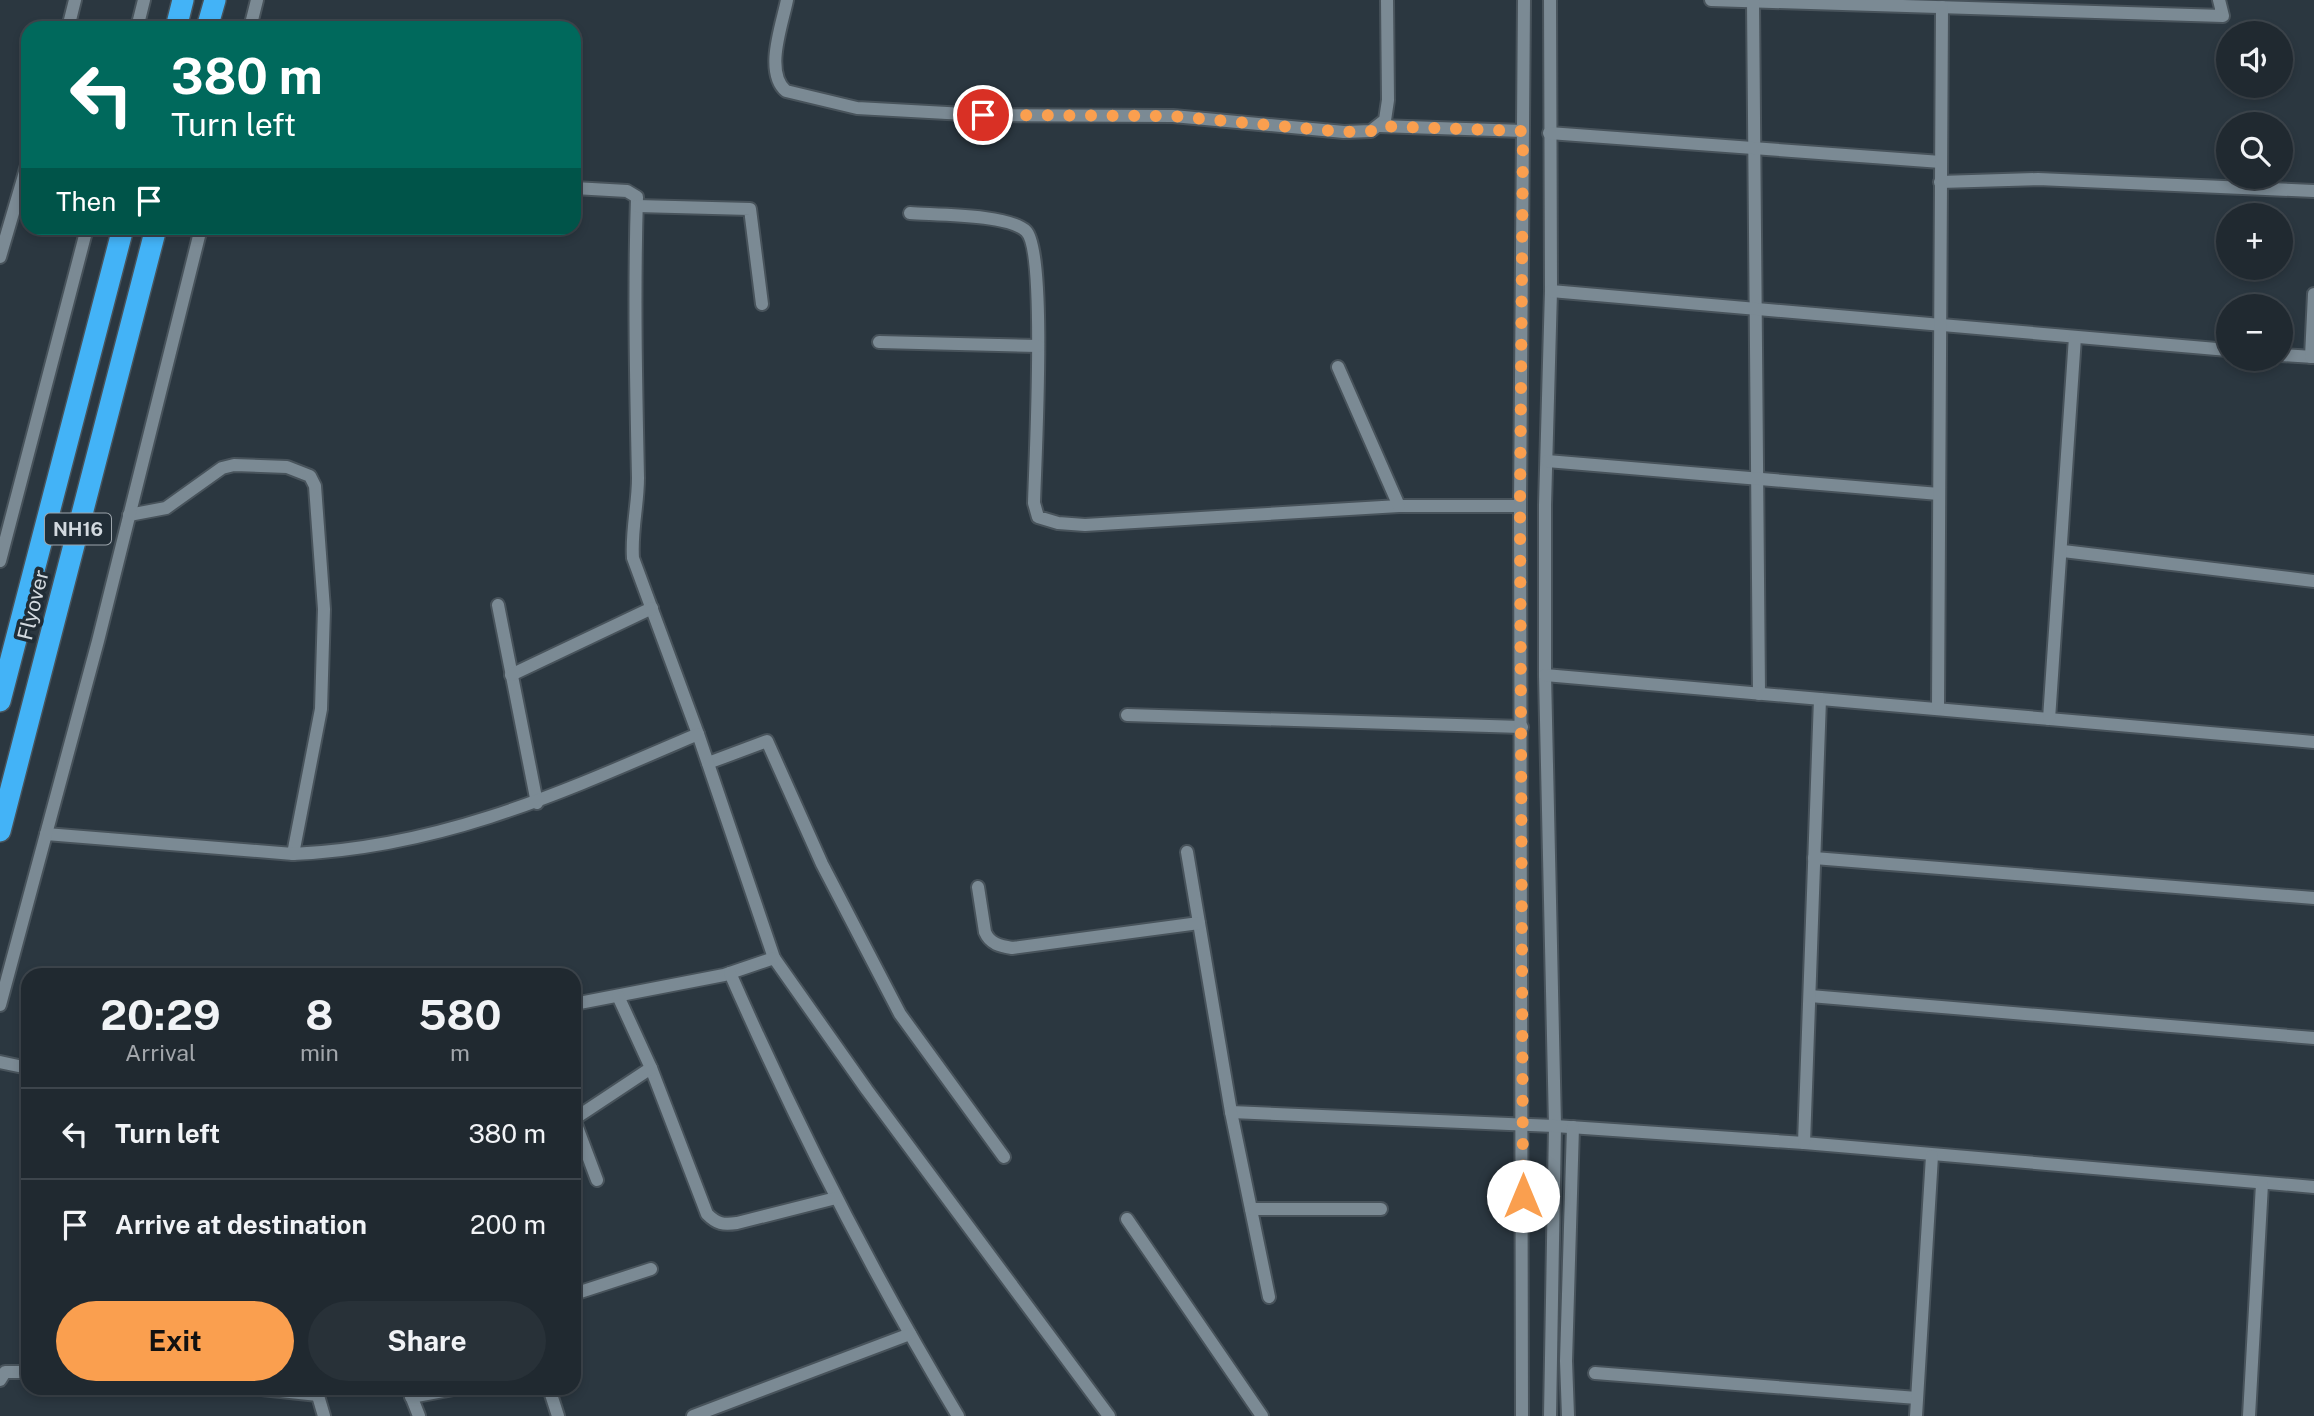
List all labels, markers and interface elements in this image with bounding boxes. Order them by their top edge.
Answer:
map controls [2216,21,2293,371]
button: sound [2216,21,2293,98]
text: 380 m [171,47,323,105]
icon: left [56,49,147,140]
pin [953,85,1013,145]
icon: arrive [964,96,1002,134]
text: Turn left [171,106,296,143]
button: search [2216,112,2293,189]
icon: arrive [130,182,168,220]
text: Then [56,186,116,217]
button: + [2216,203,2293,280]
button: − [2216,294,2293,371]
road number: NH16 [45,514,111,544]
street label: Flyover [12,567,54,643]
text: 20:29 [100,990,221,1039]
text: 8 [305,990,333,1039]
text: 580 [418,990,502,1039]
text: Arrival [125,1039,196,1066]
text: min [300,1039,339,1066]
text: m [450,1039,470,1066]
icon: left [56,1115,94,1153]
text: Turn left [115,1118,220,1149]
text: 380 m [468,1118,546,1149]
position arrow [1486,1159,1560,1233]
icon: arrive [56,1206,94,1244]
text: Arrive at destination [115,1209,367,1240]
text: 200 m [470,1209,546,1240]
button: Exit [56,1301,294,1381]
button: Share [308,1301,546,1381]

